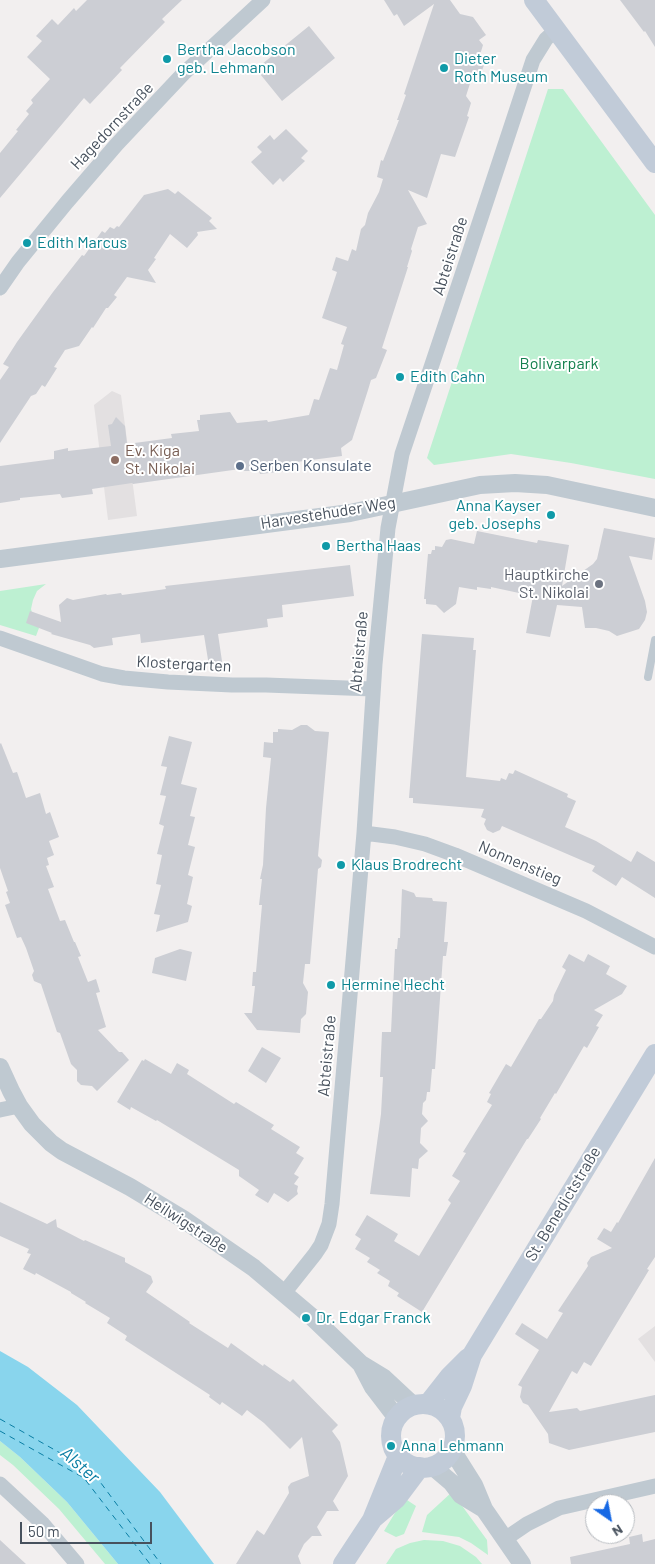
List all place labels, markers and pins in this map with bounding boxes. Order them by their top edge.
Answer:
place label: Bertha Jacobson geb. Lehmann [177,40,296,78]
place label: Dieter Roth Museum [454,49,548,87]
marker: Bertha Jacobson geb. Lehmann [161,53,173,65]
marker: Dieter Roth Museum [438,62,450,74]
place label: Edith Marcus [37,233,127,253]
marker: Edith Marcus [21,237,33,249]
place label: Edith Cahn [410,367,485,387]
marker: Edith Cahn [394,371,406,383]
place label: Ev. Kiga St. Nikolai [125,441,195,479]
marker: Ev. Kiga St. Nikolai [109,454,121,466]
place label: Serben Konsulate [250,456,372,476]
marker: Serben Konsulate [234,460,246,472]
place label: Anna Kayser geb. Josephs [449,496,541,534]
marker: Anna Kayser geb. Josephs [545,509,557,521]
place label: Bertha Haas [336,536,421,556]
marker: Bertha Haas [320,540,332,552]
place label: Hauptkirche St. Nikolai [504,565,589,603]
marker: Hauptkirche St. Nikolai [593,578,605,590]
place label: Klaus Brodrecht [351,855,462,875]
marker: Klaus Brodrecht [335,859,347,871]
place label: Hermine Hecht [341,975,445,995]
marker: Hermine Hecht [325,979,337,991]
place label: Dr. Edgar Franck [316,1308,431,1328]
marker: Dr. Edgar Franck [300,1312,312,1324]
place label: Anna Lehmann [401,1436,504,1456]
marker: Anna Lehmann [385,1440,397,1452]

